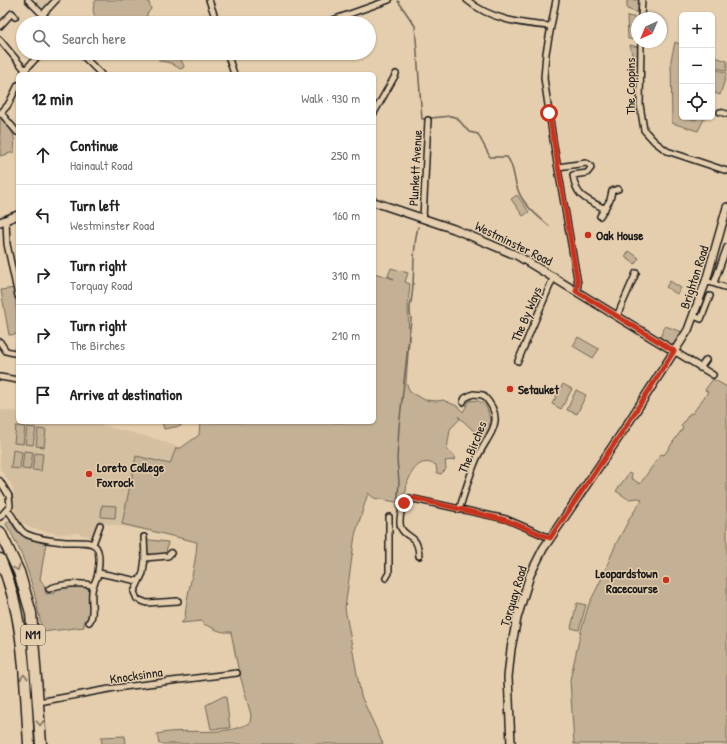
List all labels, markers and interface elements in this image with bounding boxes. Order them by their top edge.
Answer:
north arrow [631,12,667,48]
map controls [679,12,715,120]
button: + [679,12,715,48]
search box [16,16,376,60]
icon: search [30,27,52,49]
text: Search here [62,28,126,49]
button: − [679,48,715,84]
street label: The Coppins [621,58,639,115]
button: locate [679,84,715,120]
text: 12 min [32,87,73,110]
text: Walk · 930 m [301,89,360,107]
route start [540,104,558,122]
street label: Plunkett Avenue [404,129,426,207]
text: Continue [70,135,118,156]
icon: ahead [32,144,54,166]
text: 250 m [331,146,360,164]
text: Hainault Road [70,156,133,174]
text: Turn left [70,195,120,216]
icon: left [32,204,54,226]
text: 160 m [332,206,360,224]
text: Westminster Road [70,216,154,234]
street label: Westminster Road [472,216,556,270]
place label: Oak House [596,226,644,244]
marker: Oak House [583,230,593,240]
street label: Brighton Road [675,243,713,311]
text: Turn right [70,255,126,276]
icon: right [32,264,54,286]
text: 310 m [332,266,360,284]
text: Torquay Road [70,276,132,294]
street label: The By Ways [506,284,546,344]
text: Turn right [70,315,126,336]
icon: right [32,324,54,346]
text: 210 m [332,326,360,344]
text: The Birches [70,336,125,354]
place label: Setauket [518,380,559,398]
icon: arrive [32,384,54,406]
text: Arrive at destination [70,384,182,405]
marker: Setauket [505,384,515,394]
street label: The Birches [453,418,491,476]
place label: Loreto College Foxrock [96,458,165,491]
marker: Loreto College Foxrock [84,469,94,479]
route end [395,494,413,512]
one-way arrow [12,564,20,571]
street label: Torquay Road [495,564,531,628]
place label: Leopardstown Racecourse [595,564,659,597]
marker: Leopardstown Racecourse [661,575,671,585]
road number: N11 [21,625,45,645]
street label: Knocksinna [108,662,164,688]
one-way arrow [19,674,28,680]
one-way arrow [35,720,44,726]

